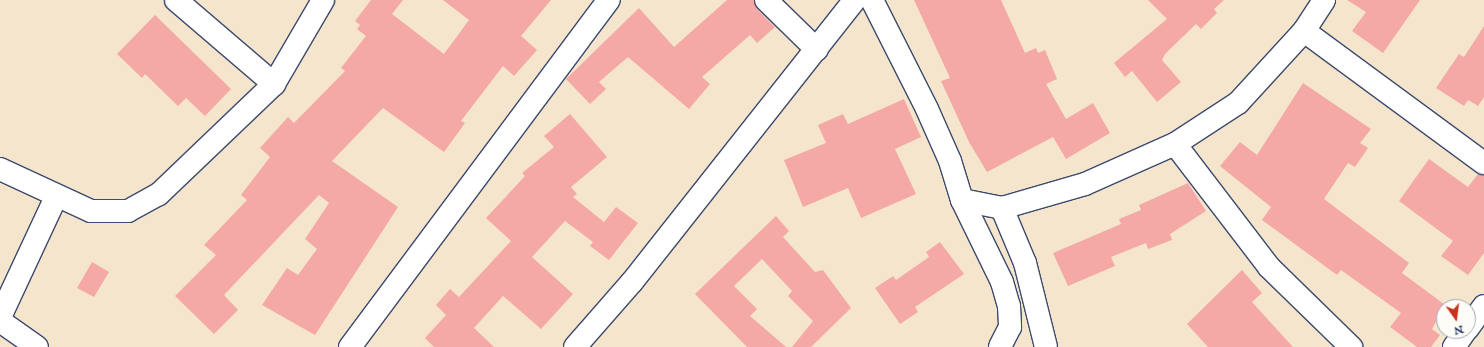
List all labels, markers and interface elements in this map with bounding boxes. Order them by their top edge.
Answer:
north arrow [1436,299,1476,339]
text: N [1452,322,1465,338]

